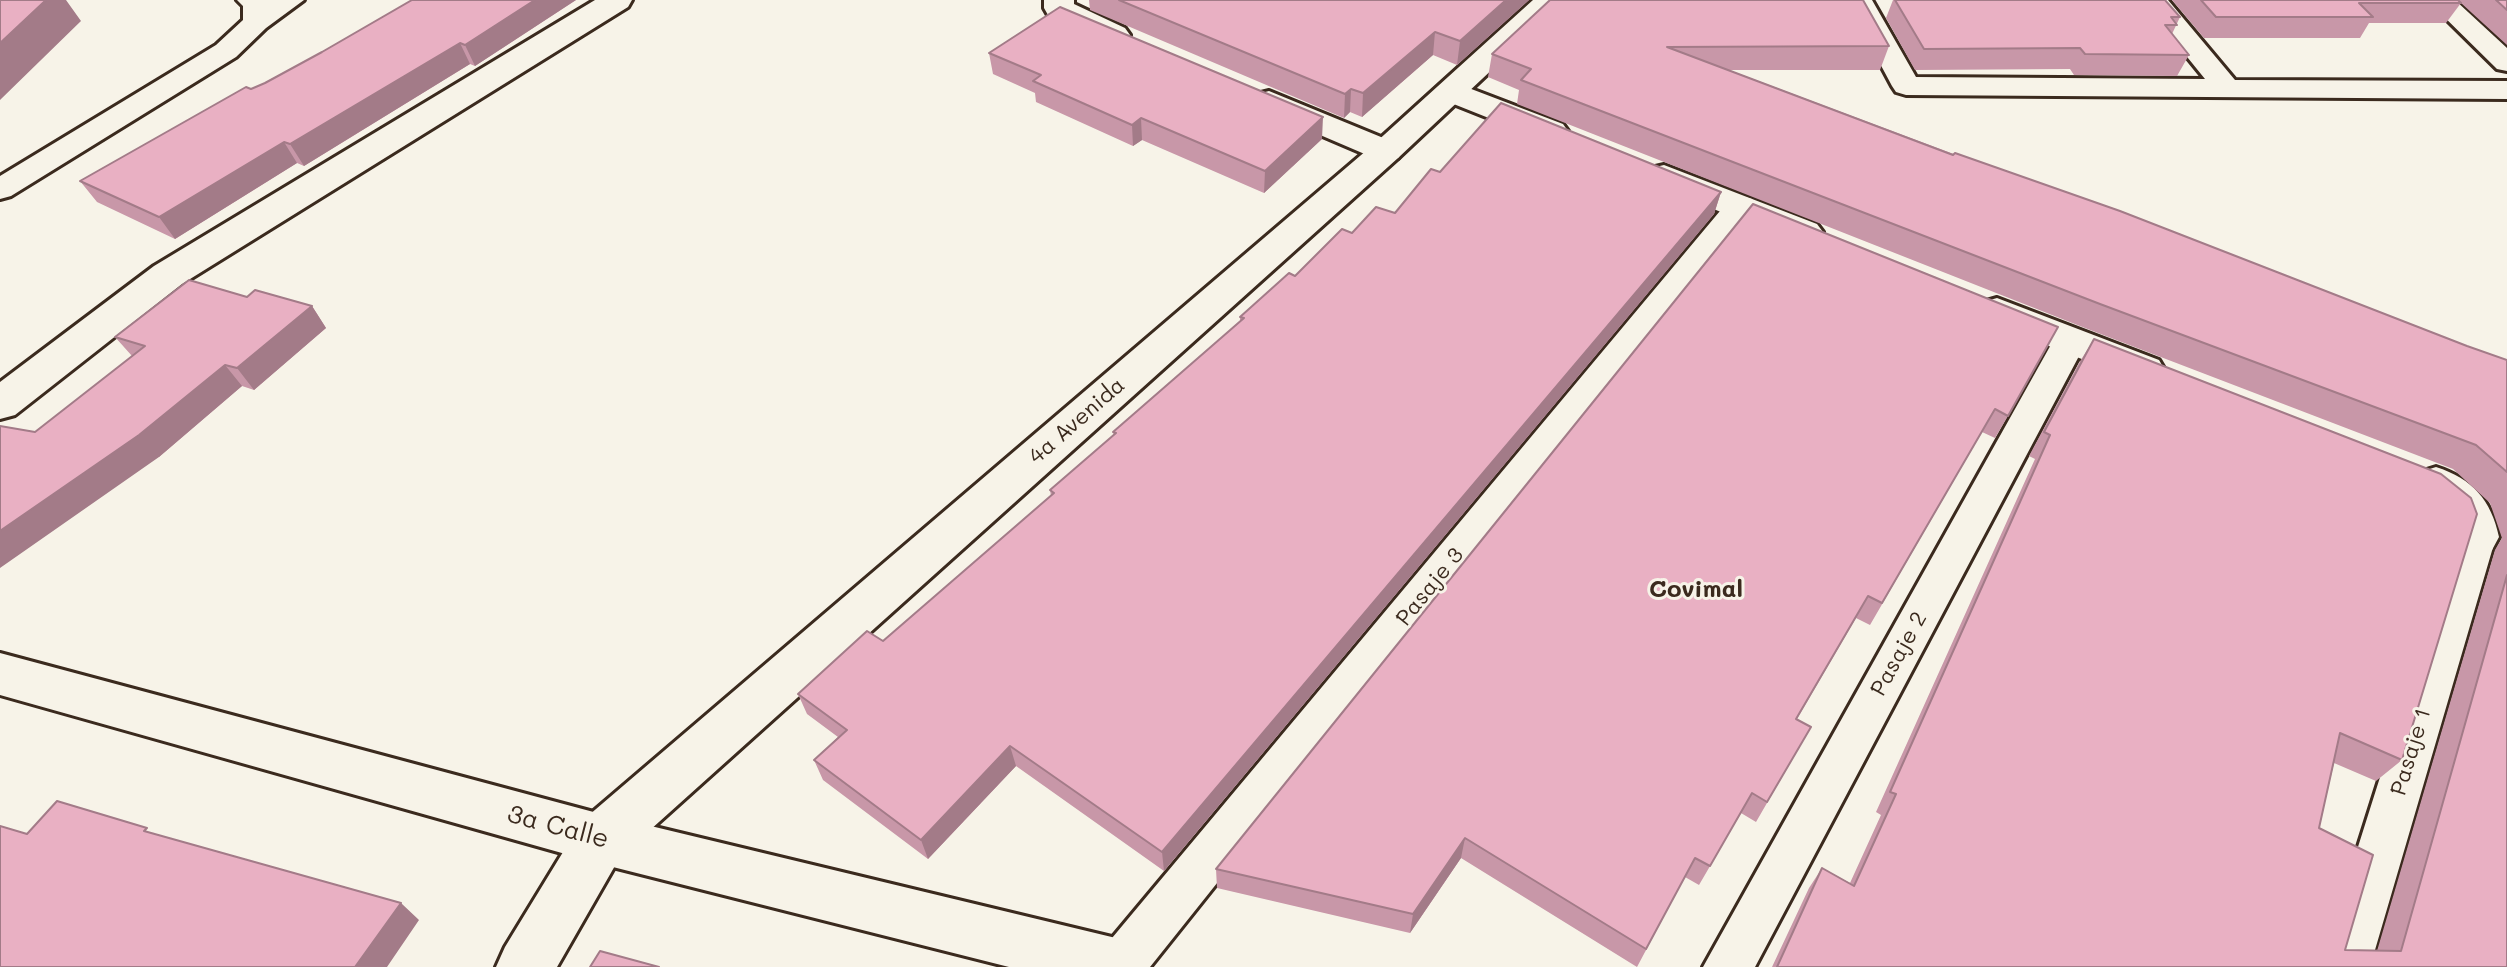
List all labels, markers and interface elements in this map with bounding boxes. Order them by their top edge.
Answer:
street label: 4a Avenida [1024,372,1130,470]
street label: Pasaje 3 [1391,543,1469,631]
district label: Covimal [1649,576,1743,604]
street label: Pasaje 2 [1865,607,1933,701]
street label: Pasaje 1 [2385,705,2437,799]
street label: 3a Calle [504,799,612,855]

